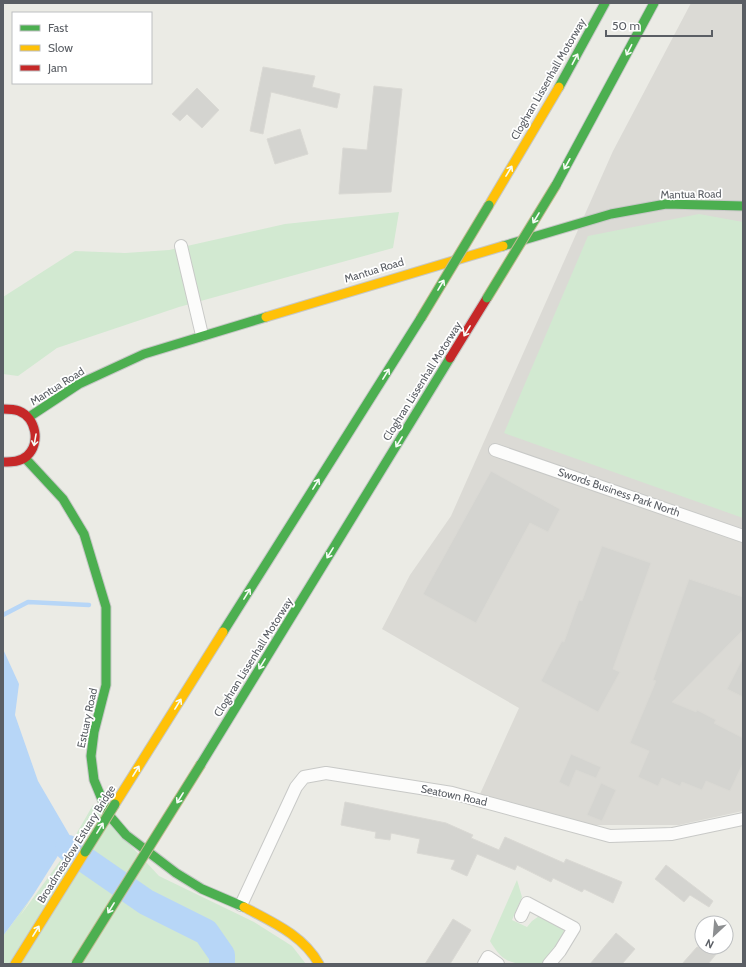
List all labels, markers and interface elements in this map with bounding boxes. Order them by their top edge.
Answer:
legend [12,12,152,84]
scale bar [606,12,712,38]
street label: Cloghran Lissenhall Motorway [507,15,589,142]
text: 50 m [612,18,640,33]
text: Fast [48,20,68,35]
text: Slow [48,40,73,55]
one-way arrow [625,44,633,56]
one-way arrow [571,53,579,65]
text: Jam [47,60,67,75]
one-way arrow [563,158,571,170]
one-way arrow [506,166,514,178]
street label: Mantua Road [660,186,722,202]
one-way arrow [531,212,539,224]
street label: Mantua Road [343,254,405,286]
one-way arrow [438,279,446,291]
street label: Cloghran Lissenhall Motorway [379,318,465,443]
one-way arrow [462,325,470,337]
street label: Mantua Road [27,364,87,408]
one-way arrow [382,369,390,380]
one-way arrow [31,433,39,446]
one-way arrow [394,436,402,448]
street label: Swords Business Park North [556,464,682,520]
one-way arrow [312,479,321,490]
one-way arrow [326,547,334,559]
one-way arrow [243,589,251,600]
street label: Cloghran Lissenhall Motorway [210,594,296,719]
one-way arrow [258,658,266,670]
street label: Estuary Road [74,687,100,749]
one-way arrow [174,698,182,710]
one-way arrow [132,765,140,777]
street label: Seatown Road [420,781,488,809]
street label: Broadmeadow Estuary Bridge [34,782,118,906]
one-way arrow [176,792,184,803]
one-way arrow [96,823,104,834]
one-way arrow [107,902,115,913]
north arrow [694,915,734,955]
one-way arrow [32,926,40,937]
text: N [703,936,716,952]

